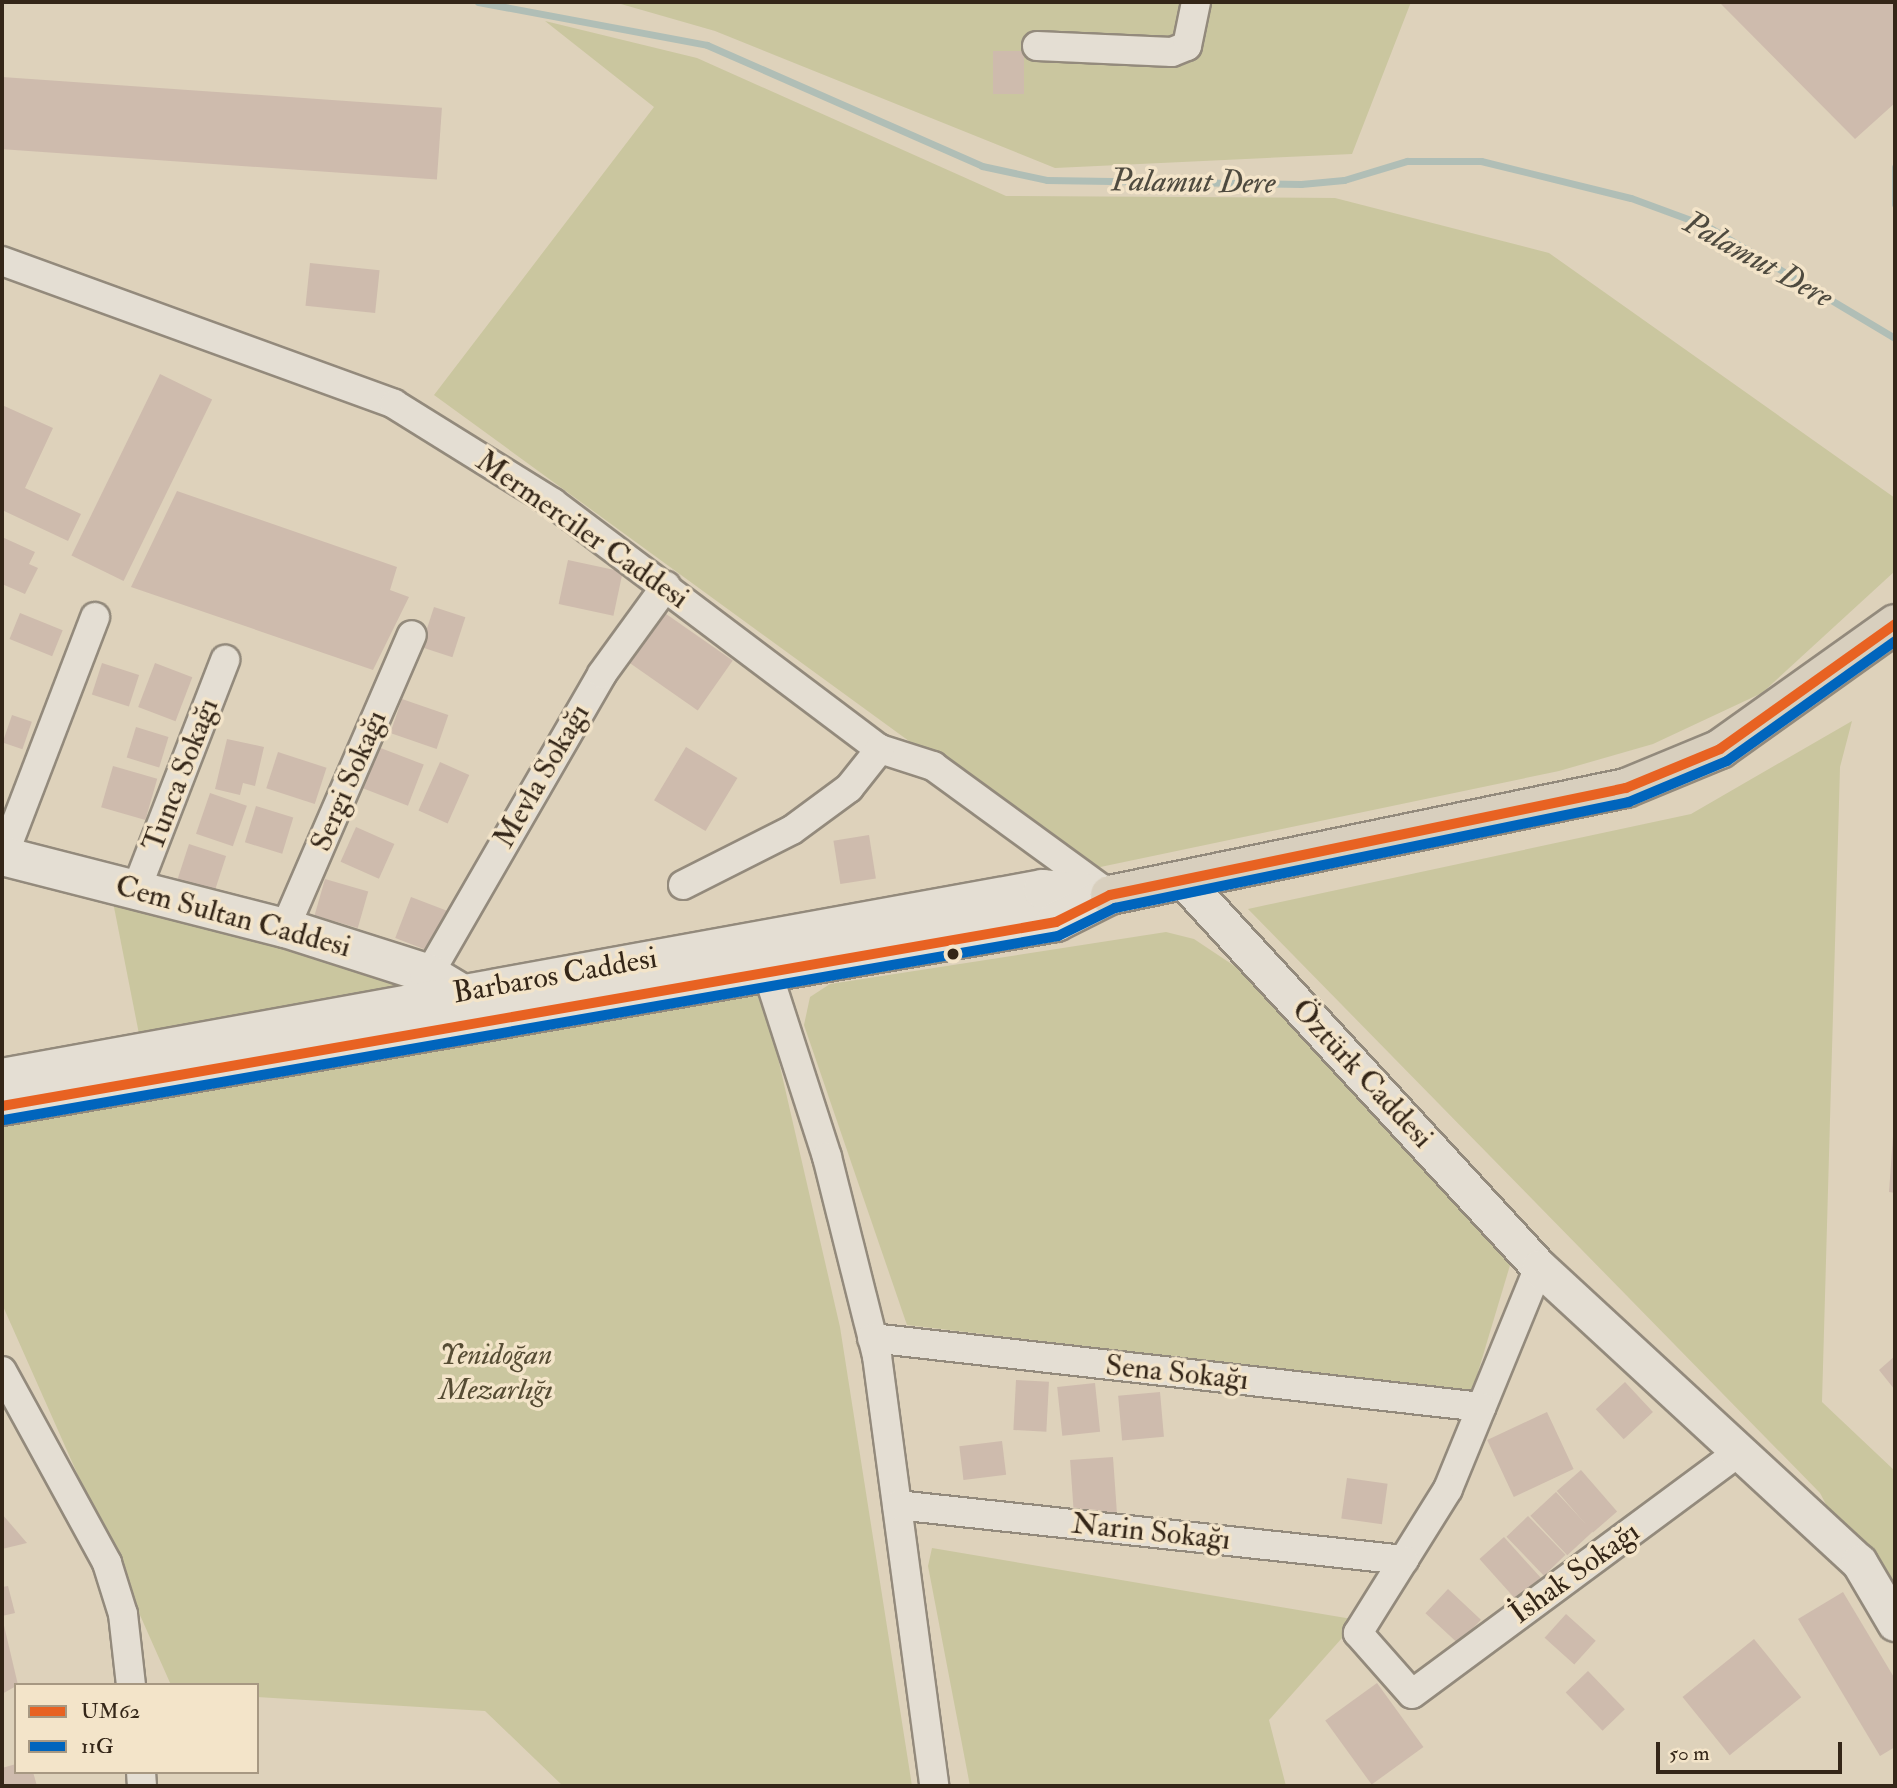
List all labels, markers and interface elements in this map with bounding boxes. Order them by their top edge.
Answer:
water label: Palamut Dere [1110,161,1276,203]
water label: Palamut Dere [1677,203,1839,317]
street label: Mermerciler Caddesi [469,443,695,617]
street label: Tunca Sokağı [135,693,227,857]
street label: Mevla Sokağı [486,698,598,854]
street label: Sergi Sokağı [303,705,395,857]
street label: Cem Sultan Caddesi [111,868,355,966]
street label: Barbaros Caddesi [450,940,660,1012]
unlabelled marker [946,947,960,961]
street label: Öztürk Caddesi [1284,992,1440,1156]
park label: Yenidoğan Mezarlığı [439,1337,553,1408]
street label: Sena Sokağı [1104,1348,1250,1398]
street label: Narin Sokağı [1070,1506,1232,1558]
street label: İshak Sokağı [1503,1514,1647,1632]
legend [14,1683,259,1774]
text: UM62 [81,1698,140,1725]
scale bar [1659,1728,1844,1772]
text: 11G [81,1733,114,1760]
text: 50 m [1669,1740,1710,1767]

